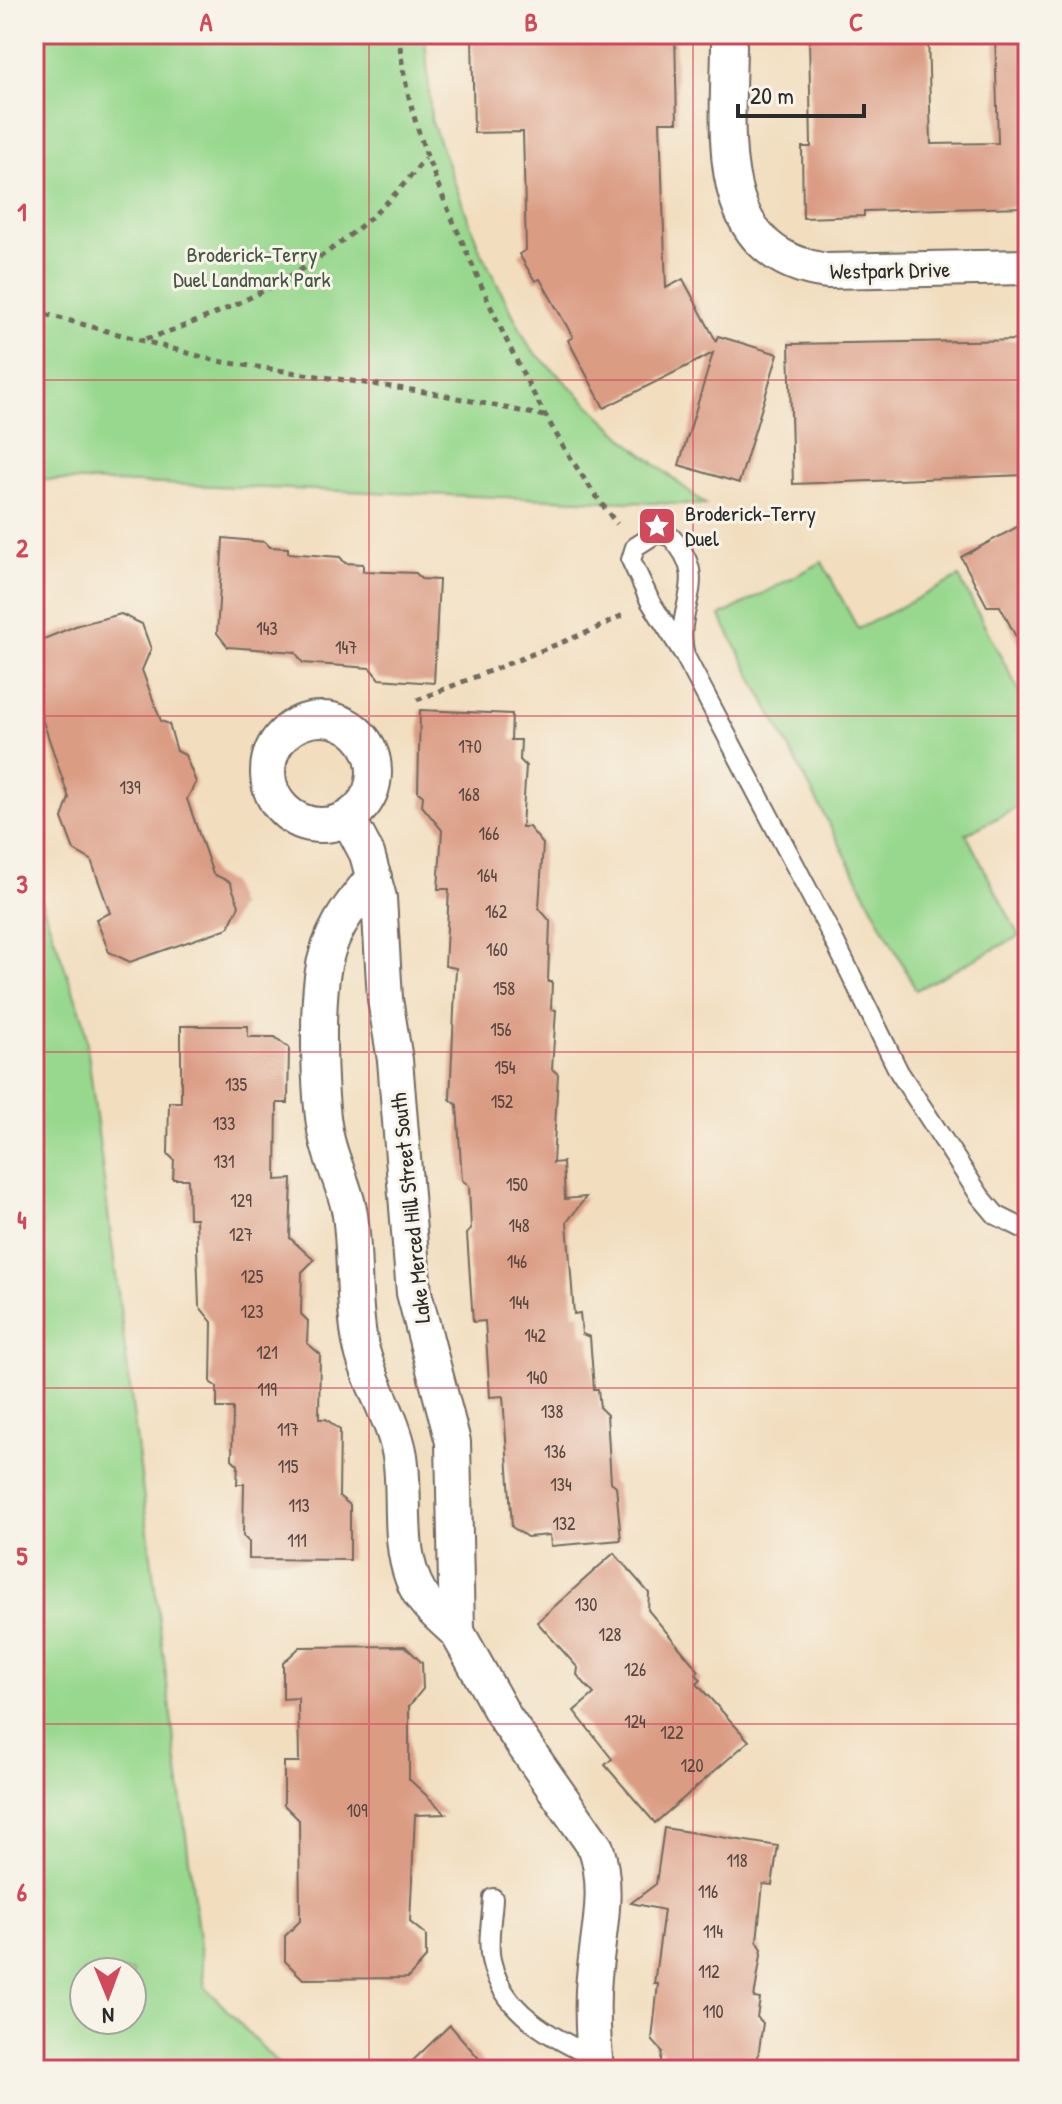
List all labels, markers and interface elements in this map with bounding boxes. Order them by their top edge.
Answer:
text: A [200,4,213,39]
text: B [524,4,538,39]
text: C [849,4,863,39]
scale bar [738,68,864,118]
text: 20 m [750,79,794,111]
text: 1 [17,194,27,229]
park label: Broderick-Terry Duel Landmark Park [173,239,331,294]
street label: Westpark Drive [830,254,951,286]
place label: Broderick-Terry Duel [685,498,816,553]
place icon: Broderick-Terry Duel [636,505,678,547]
text: 2 [16,530,29,565]
house number: 143 [256,616,278,641]
house number: 147 [335,635,357,660]
house number: 170 [458,734,482,759]
house number: 139 [119,775,141,800]
house number: 168 [458,782,480,807]
house number: 166 [479,821,499,846]
house number: 164 [477,863,497,888]
text: 3 [16,866,28,901]
house number: 162 [485,899,508,924]
house number: 160 [486,937,508,962]
house number: 158 [493,976,515,1001]
house number: 156 [490,1017,512,1042]
house number: 154 [495,1055,516,1080]
house number: 135 [225,1072,247,1097]
house number: 152 [491,1089,514,1114]
street label: Lake Merced Hill Street South [383,1091,437,1325]
house number: 133 [213,1111,235,1136]
house number: 131 [213,1149,235,1174]
house number: 150 [506,1172,528,1197]
house number: 129 [230,1188,252,1213]
text: 4 [17,1202,27,1237]
house number: 148 [508,1213,530,1238]
house number: 127 [229,1222,253,1247]
house number: 146 [507,1249,527,1274]
house number: 125 [241,1264,264,1289]
house number: 144 [509,1290,529,1315]
house number: 123 [240,1299,264,1324]
house number: 142 [524,1323,546,1348]
house number: 121 [256,1340,278,1365]
house number: 140 [526,1365,548,1390]
house number: 119 [257,1377,277,1402]
house number: 138 [541,1399,563,1424]
house number: 117 [277,1417,299,1442]
house number: 136 [544,1439,566,1464]
house number: 115 [278,1454,299,1479]
house number: 134 [550,1472,572,1497]
house number: 113 [288,1493,310,1518]
house number: 132 [552,1511,576,1536]
house number: 111 [287,1528,307,1553]
text: 5 [17,1538,28,1573]
house number: 130 [575,1592,597,1617]
house number: 128 [599,1622,622,1647]
house number: 126 [624,1657,646,1682]
house number: 124 [624,1709,646,1734]
house number: 122 [660,1720,684,1745]
house number: 120 [680,1753,704,1778]
house number: 109 [346,1798,368,1823]
house number: 118 [727,1848,748,1873]
text: 6 [17,1874,28,1909]
house number: 116 [698,1879,718,1904]
house number: 114 [703,1919,723,1944]
north arrow [68,1956,148,2036]
house number: 112 [698,1959,720,1984]
house number: 110 [702,1999,724,2024]
text: N [102,2001,114,2031]

